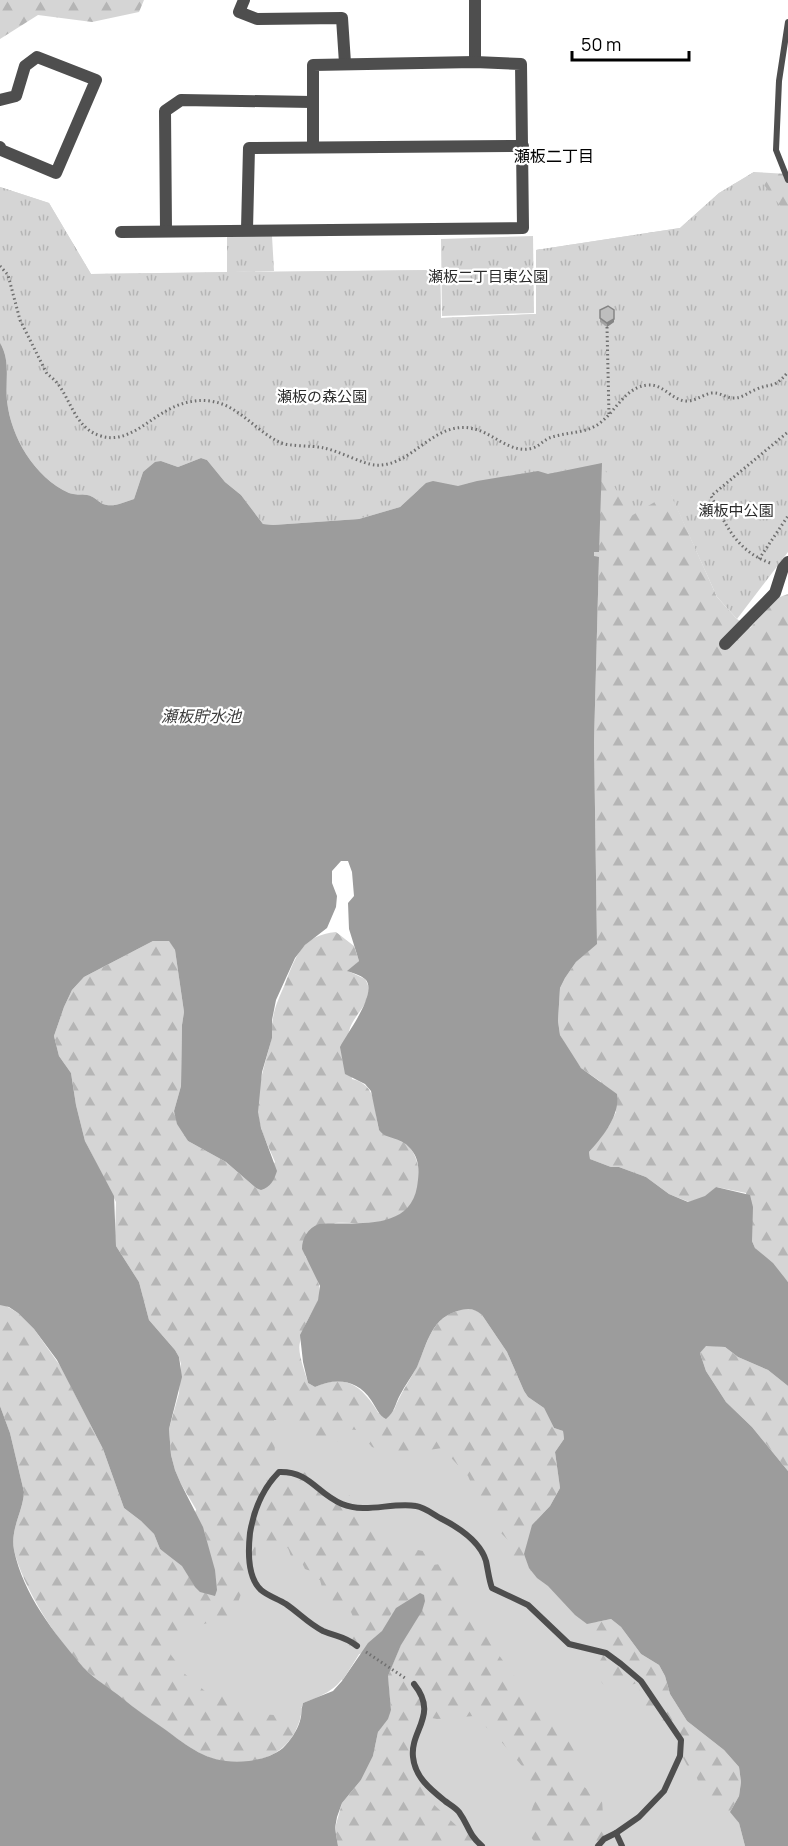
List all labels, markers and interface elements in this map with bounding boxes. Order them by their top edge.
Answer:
scale bar [572,24,689,62]
text: 50 m [581,32,621,56]
district label: 瀬板二丁目 [514,145,594,167]
park label: 瀬板二丁目東公園 [428,266,548,287]
park label: 瀬板の森公園 [277,386,367,407]
park label: 瀬板中公園 [698,500,774,521]
water label: 瀬板貯水池 [161,705,243,727]

